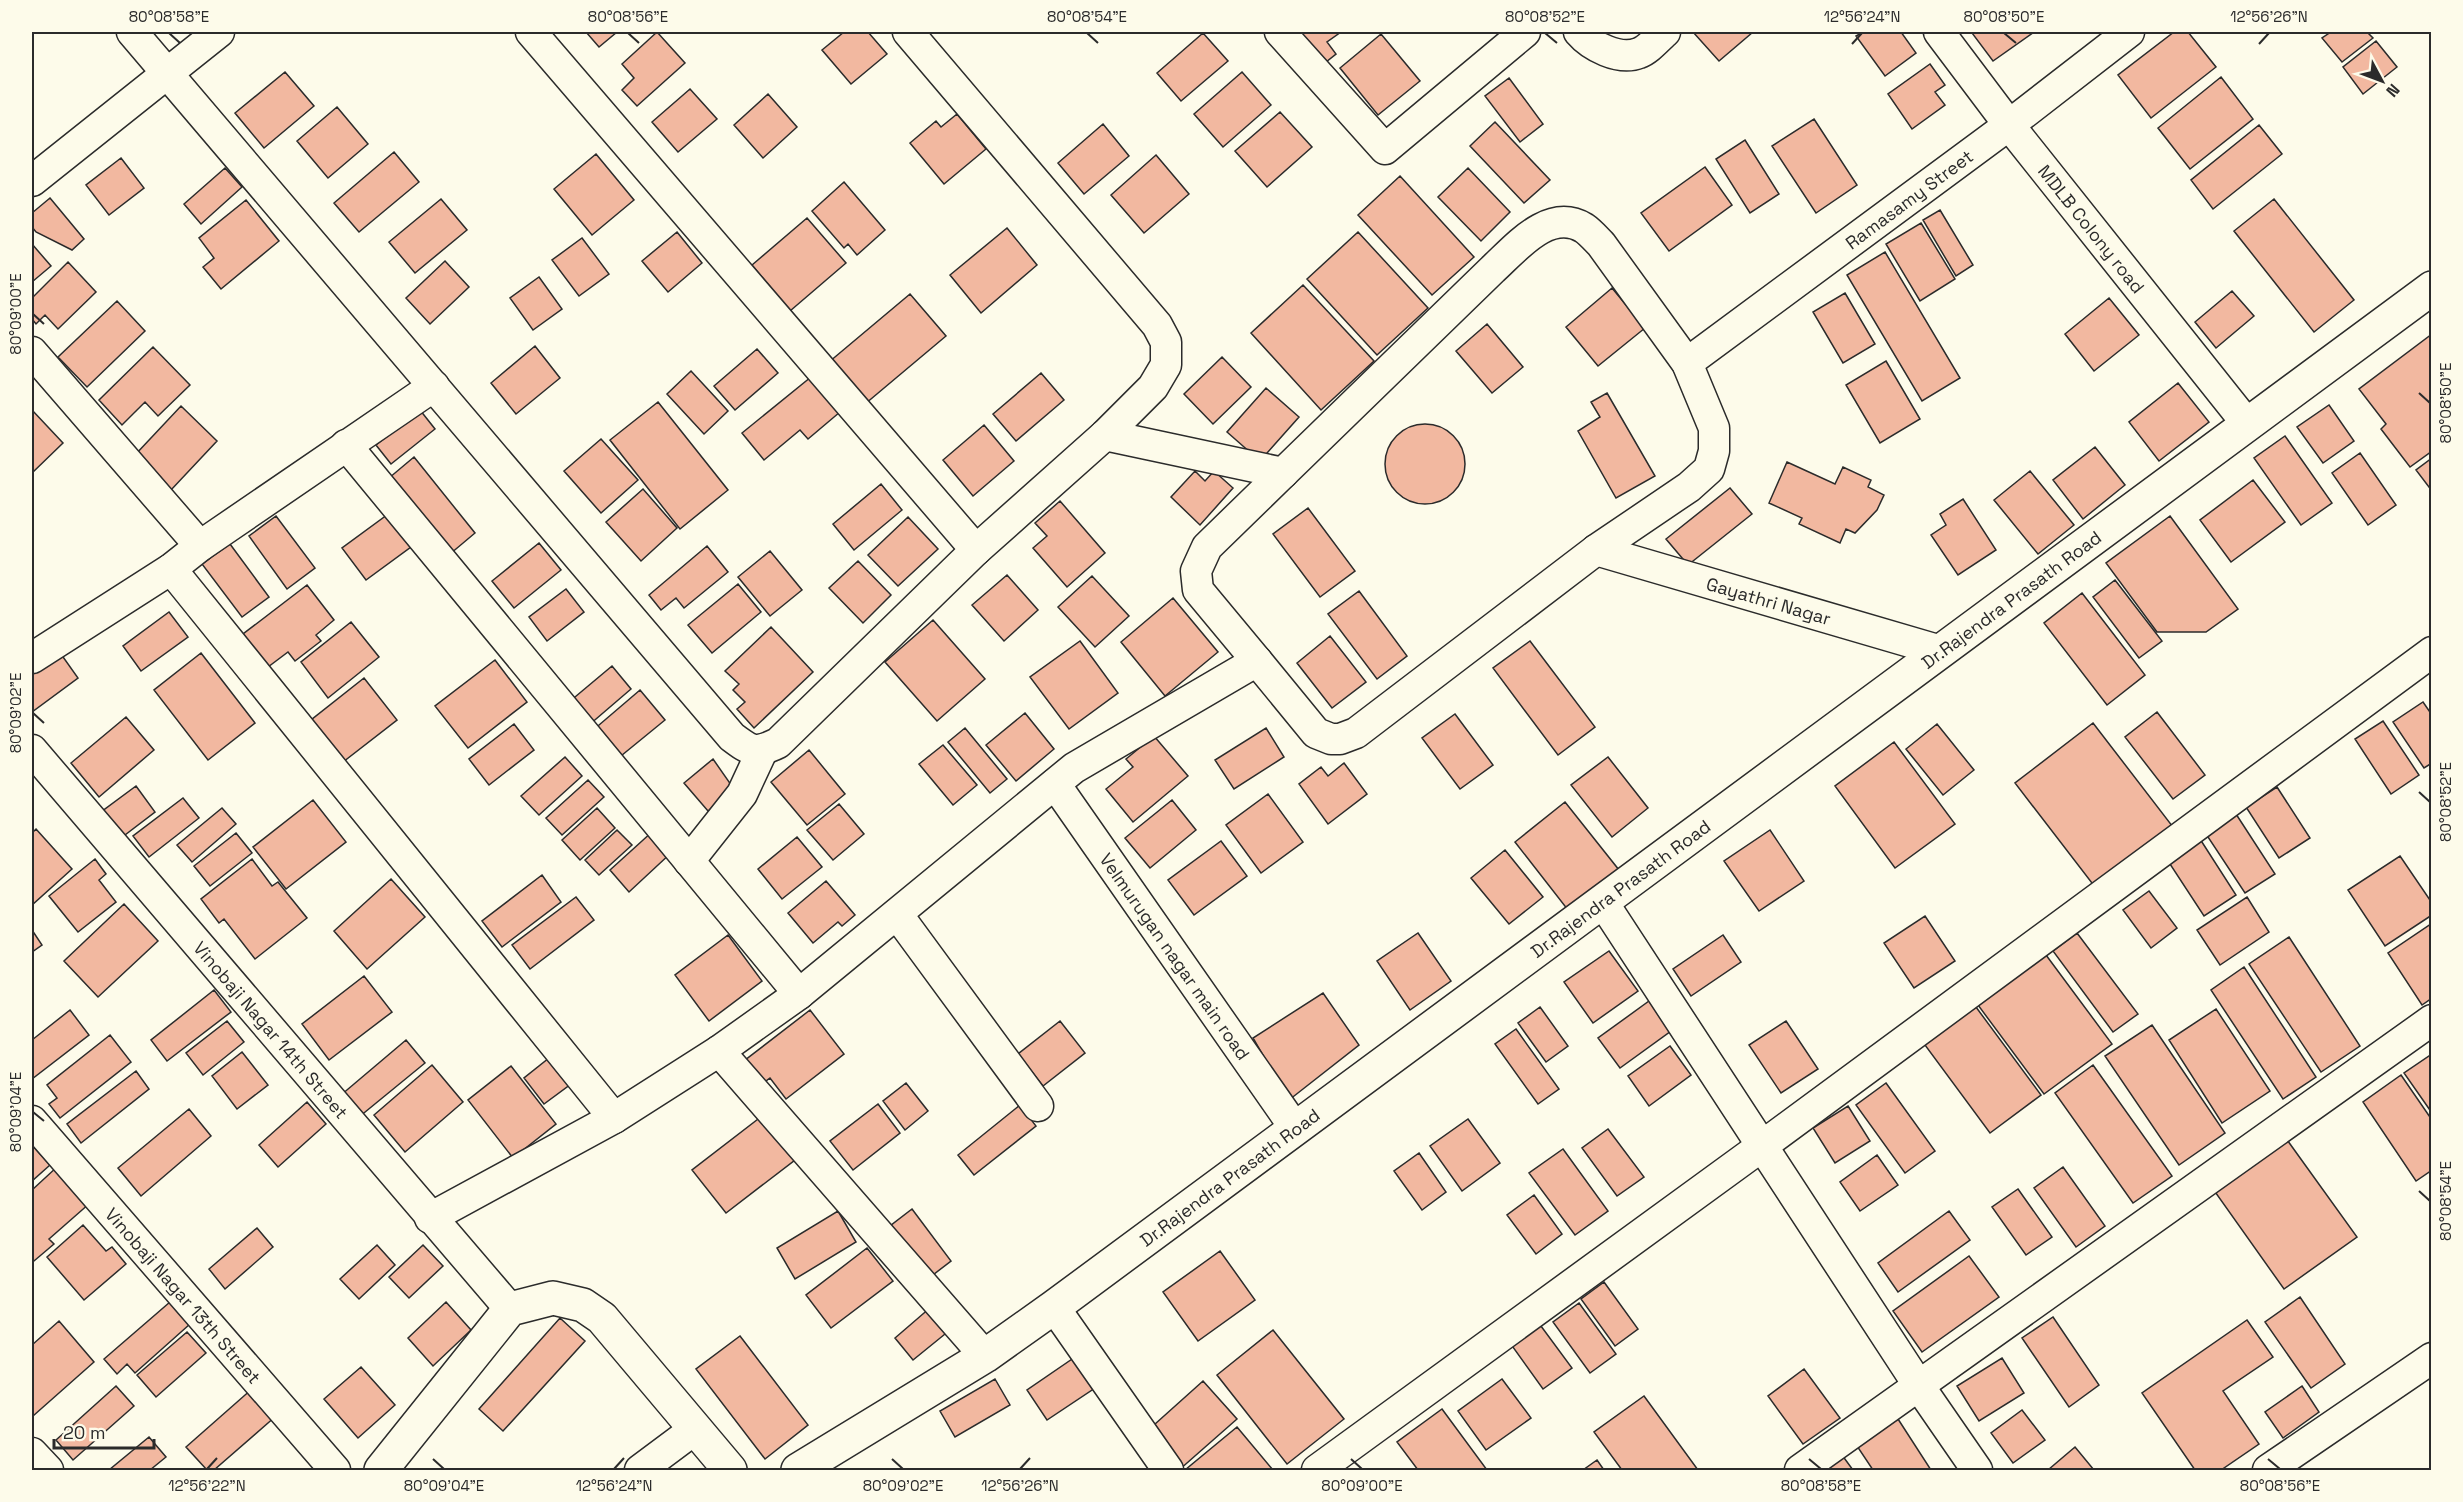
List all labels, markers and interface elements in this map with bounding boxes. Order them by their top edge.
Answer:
text: 80°08'58"E [129,7,209,26]
text: 80°08'56"E [588,7,668,26]
text: 80°08'54"E [1047,7,1127,26]
text: 80°08'52"E [1505,7,1585,26]
text: 12°56'24"N [1824,7,1900,26]
text: 80°08'50"E [1964,7,2044,26]
text: 12°56'26"N [2230,7,2308,26]
north arrow [2352,51,2412,111]
text: N [2381,80,2404,101]
street label: Ramasamy Street [1840,144,1977,254]
street label: MDLB Colony road [2033,160,2150,298]
text: 80°09'00"E [6,273,25,355]
text: 80°08'50"E [2436,363,2455,443]
street label: Dr.Rajendra Prasath Road [1917,525,2106,673]
street label: Gayathri Nagar [1704,571,1834,630]
text: 80°09'02"E [6,673,25,753]
text: 80°08'52"E [2436,762,2455,842]
street label: Dr.Rajendra Prasath Road [1526,814,1715,962]
street label: Velmurugan nagar main road [1095,848,1255,1064]
street label: Vinobaji Nagar 14th Street [189,936,353,1123]
text: 80°09'04"E [6,1072,25,1152]
street label: Dr.Rajendra Prasath Road [1135,1103,1324,1251]
text: 80°08'54"E [2436,1161,2455,1241]
street label: Vinobaji Nagar 13th Street [101,1203,266,1388]
scale bar [54,1412,154,1450]
text: 20 m [63,1421,106,1444]
text: 12°56'22"N [168,1476,246,1495]
text: 80°09'04"E [404,1476,484,1495]
text: 12°56'24"N [576,1476,652,1495]
text: 80°09'02"E [863,1476,943,1495]
text: 12°56'26"N [981,1476,1059,1495]
text: 80°09'00"E [1321,1476,1403,1495]
text: 80°08'58"E [1781,1476,1861,1495]
text: 80°08'56"E [2240,1476,2320,1495]

